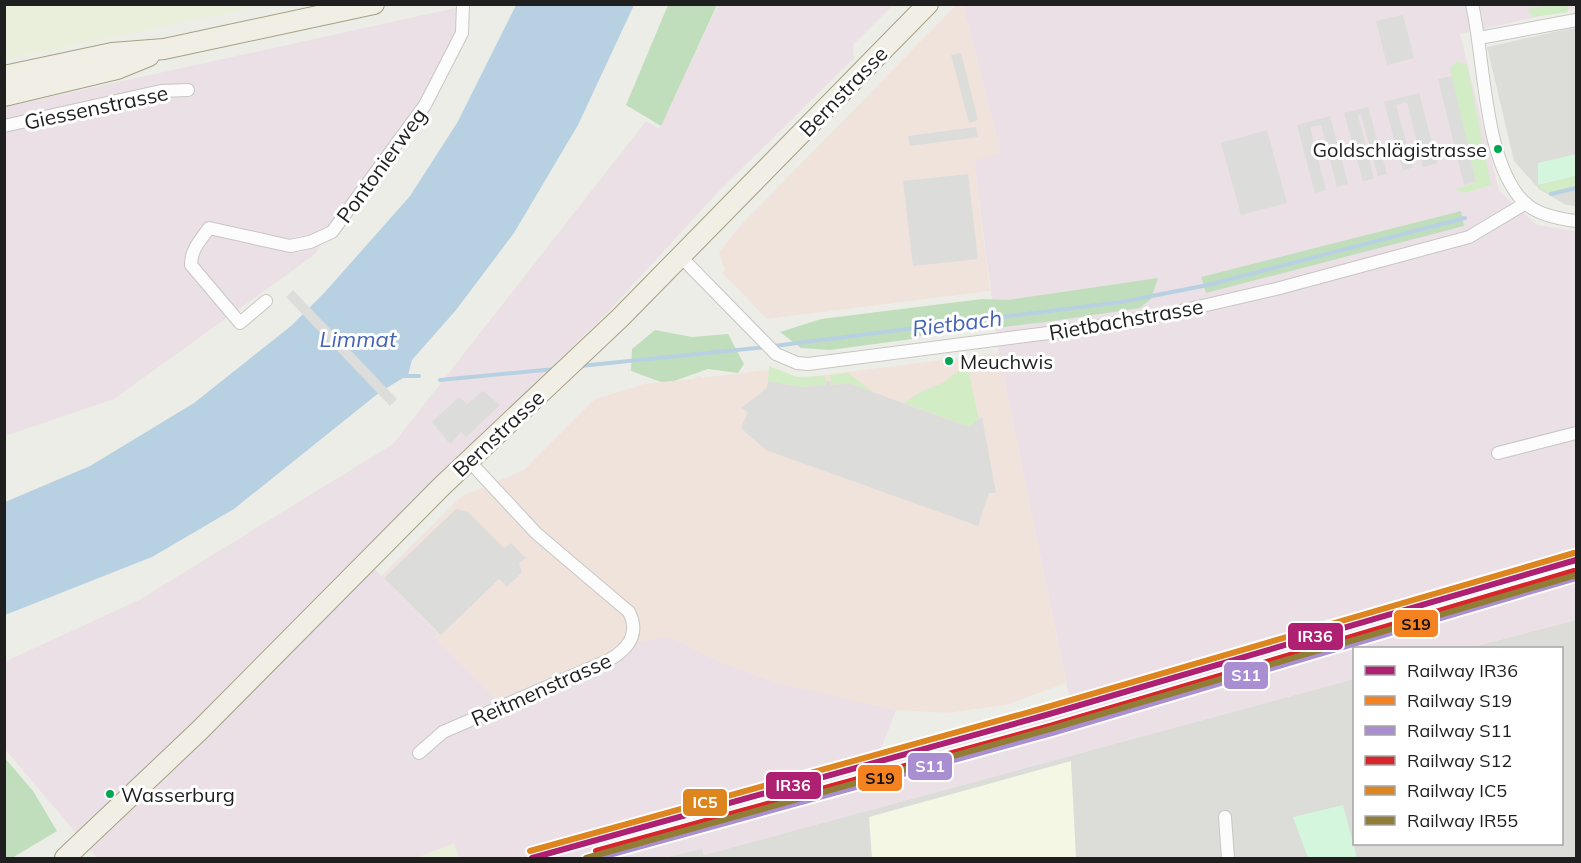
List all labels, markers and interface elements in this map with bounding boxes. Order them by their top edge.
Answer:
street label: Bernstrasse [793,40,893,142]
street label: Giessenstrasse [22,79,170,135]
street label: Pontonierweg [331,102,431,228]
place label: Goldschlägistrasse [1312,137,1487,162]
marker: Goldschlägistrasse [1492,143,1504,155]
street label: Rietbachstrasse [1047,293,1205,345]
water label: Rietbach [910,304,1004,342]
water label: Limmat [320,325,398,353]
place label: Meuchwis [960,349,1053,374]
marker: Meuchwis [943,355,955,367]
street label: Bernstrasse [447,384,549,482]
line badge: S19 [1393,609,1439,638]
text: S19 [1401,614,1431,634]
line badge: IR36 [1287,622,1344,651]
text: IR36 [1298,626,1333,646]
street label: Reitmenstrasse [467,647,615,731]
legend [1353,647,1563,845]
text: Railway IR36 [1407,659,1518,682]
line badge: S11 [1223,661,1269,690]
text: S11 [1231,665,1261,685]
text: Railway S19 [1407,689,1512,712]
text: Railway S11 [1407,719,1512,742]
text: Railway S12 [1407,749,1512,772]
line badge: S11 [907,752,953,781]
text: S11 [915,756,945,776]
line badge: S19 [857,764,903,792]
text: S19 [865,768,895,788]
line badge: IR36 [765,771,822,800]
text: IR36 [776,775,811,795]
text: Railway IC5 [1407,779,1507,802]
place label: Wasserburg [121,782,235,807]
marker: Wasserburg [104,788,116,800]
line badge: IC5 [682,788,728,817]
text: IC5 [692,792,718,812]
text: Railway IR55 [1407,809,1518,832]

